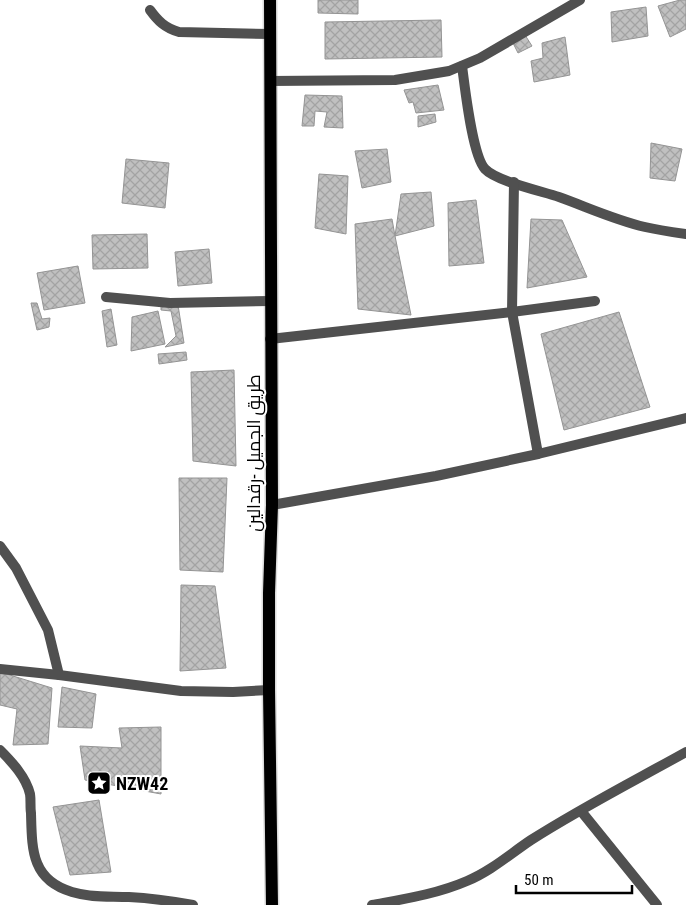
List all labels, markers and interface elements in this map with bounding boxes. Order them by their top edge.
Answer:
street label: طريق الجميل -رقدالين [243,374,266,532]
place icon: NZW42 [86,770,112,796]
place label: NZW42 [116,773,168,794]
scale bar [516,862,632,894]
text: 50 m [524,871,554,889]

